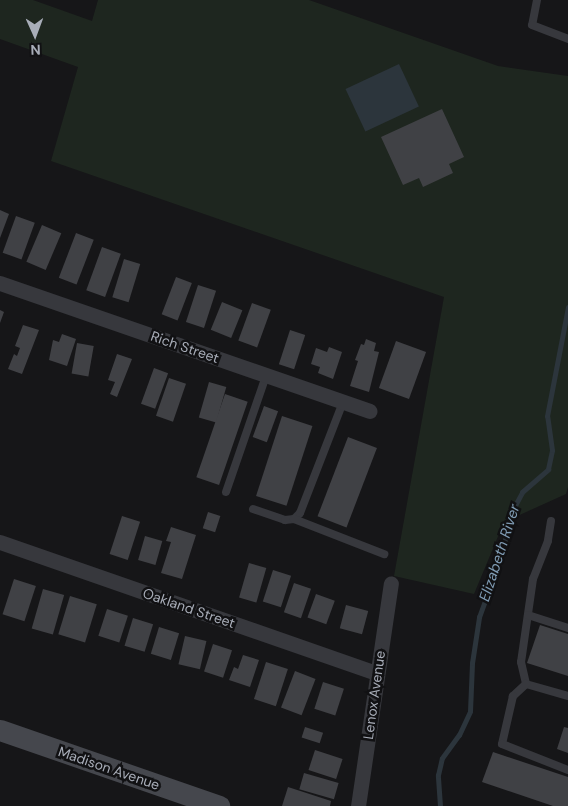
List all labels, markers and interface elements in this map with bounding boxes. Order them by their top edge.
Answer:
north arrow [10,10,60,60]
text: N [30,41,41,59]
street label: Rich Street [149,327,221,367]
water label: Elizabeth River [476,502,524,604]
street label: Oakland Street [141,584,237,632]
street label: Lenox Avenue [359,650,389,740]
street label: Madison Avenue [56,743,162,793]

